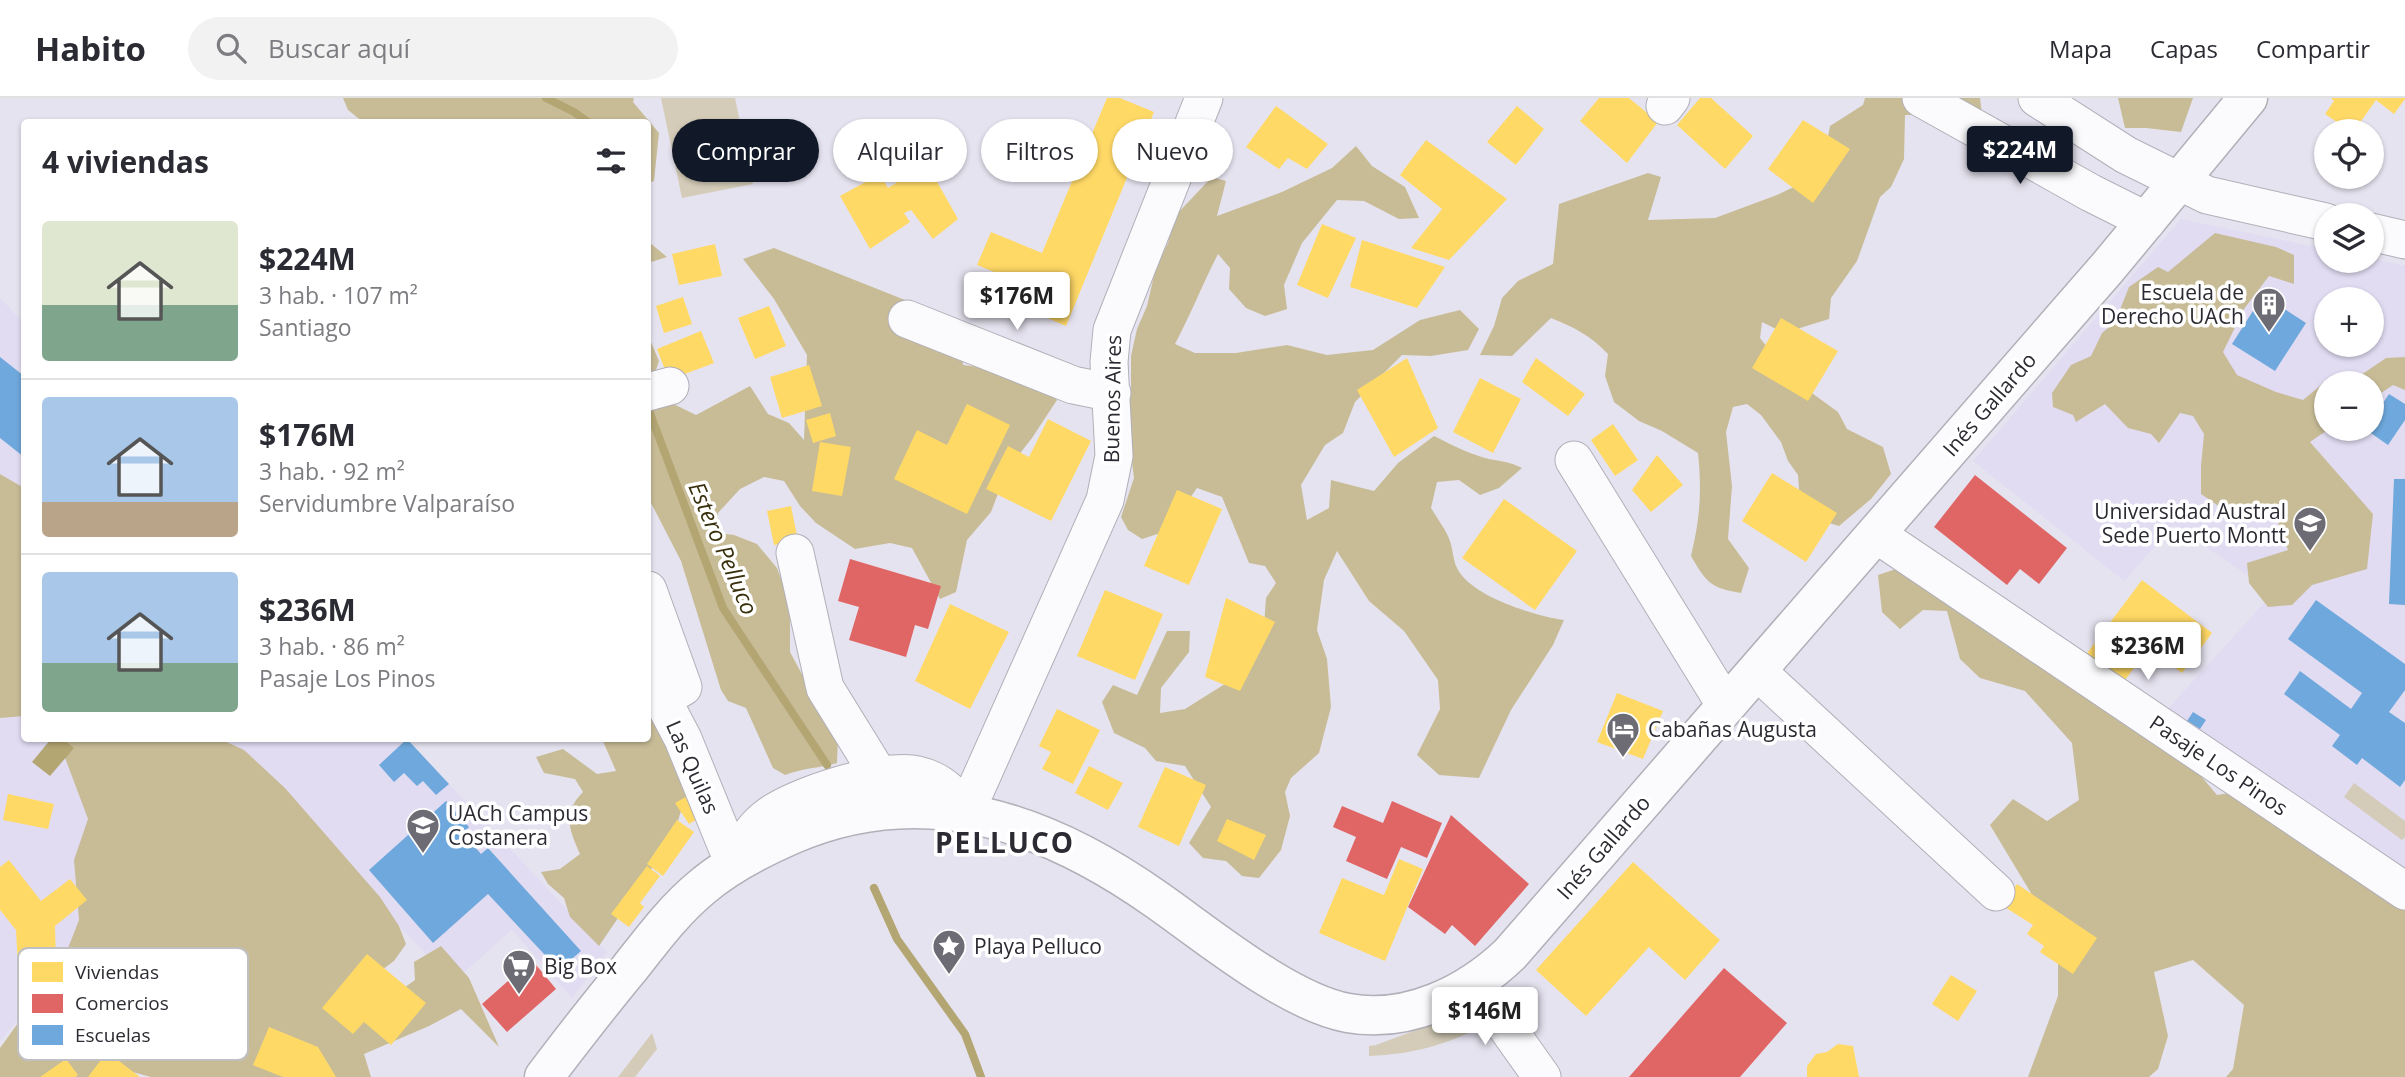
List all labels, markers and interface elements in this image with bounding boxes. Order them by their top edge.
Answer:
search box [188,17,678,80]
text: Habito [35,26,146,71]
icon: search [212,29,250,67]
text: Buscar aquí [268,30,410,66]
text: Mapa [2049,32,2112,65]
text: Capas [2150,32,2218,65]
text: Compartir [2256,32,2370,65]
chip: Comprar [672,119,819,182]
chip: Alquilar [833,119,967,182]
chip: Filtros [981,119,1098,182]
chip: Nuevo [1112,119,1233,182]
map controls [2314,119,2384,441]
button: locate [2314,119,2384,189]
pin: $224M [1971,126,2069,186]
text: $224M [1983,133,2057,165]
text: 4 viviendas [42,141,209,182]
icon: filters [592,142,630,180]
button: layers [2314,203,2384,273]
text: $224M [259,238,356,279]
icon: home [98,249,182,333]
pin: $176M [968,272,1066,332]
place label: Escuela de Derecho UACh [2101,278,2244,330]
text: 3 hab. · 107 m² [259,279,418,311]
text: $176M [980,279,1054,311]
building icon: Escuela de Derecho UACh [2250,285,2288,334]
button: + [2314,287,2384,357]
text: Santiago [259,311,352,343]
street label: Buenos Aires [1097,335,1127,463]
street label: Inés Gallardo [1936,346,2042,462]
button: − [2314,371,2384,441]
text: $176M [259,414,356,455]
icon: home [98,425,182,509]
text: 3 hab. · 92 m² [259,455,405,487]
water label: Estero Pelluco [682,477,766,619]
text: Servidumbre Valparaíso [259,487,515,519]
place label: Universidad Austral Sede Puerto Montt [2094,497,2286,549]
school or university icon: Universidad Austral Sede Puerto Montt [2291,504,2329,553]
text: $236M [259,589,356,630]
icon: home [98,600,182,684]
pin: $236M [2099,622,2197,682]
text: $236M [2111,629,2185,661]
text: 3 hab. · 86 m² [259,630,405,662]
text: Pasaje Los Pinos [259,662,435,694]
street label: Pasaje Los Pinos [2144,708,2294,822]
hotel icon: Cabañas Augusta [1604,710,1642,759]
place label: Cabañas Augusta [1648,715,1817,743]
street label: Las Quilas [660,716,726,818]
street label: Inés Gallardo [1550,789,1656,905]
place label: UACh Campus Costanera [448,799,588,851]
school or university icon: UACh Campus Costanera [404,806,442,855]
district label: PELLUCO [935,823,1075,861]
place icon: Playa Pelluco [930,927,968,976]
place label: Playa Pelluco [974,932,1102,960]
supermarket icon: Big Box [500,947,538,996]
legend [18,948,248,1060]
place label: Big Box [544,952,617,980]
text: Viviendas [75,959,159,985]
pin: $146M [1436,988,1534,1047]
text: Comercios [75,990,169,1016]
text: $146M [1448,994,1522,1026]
text: Escuelas [75,1022,150,1048]

